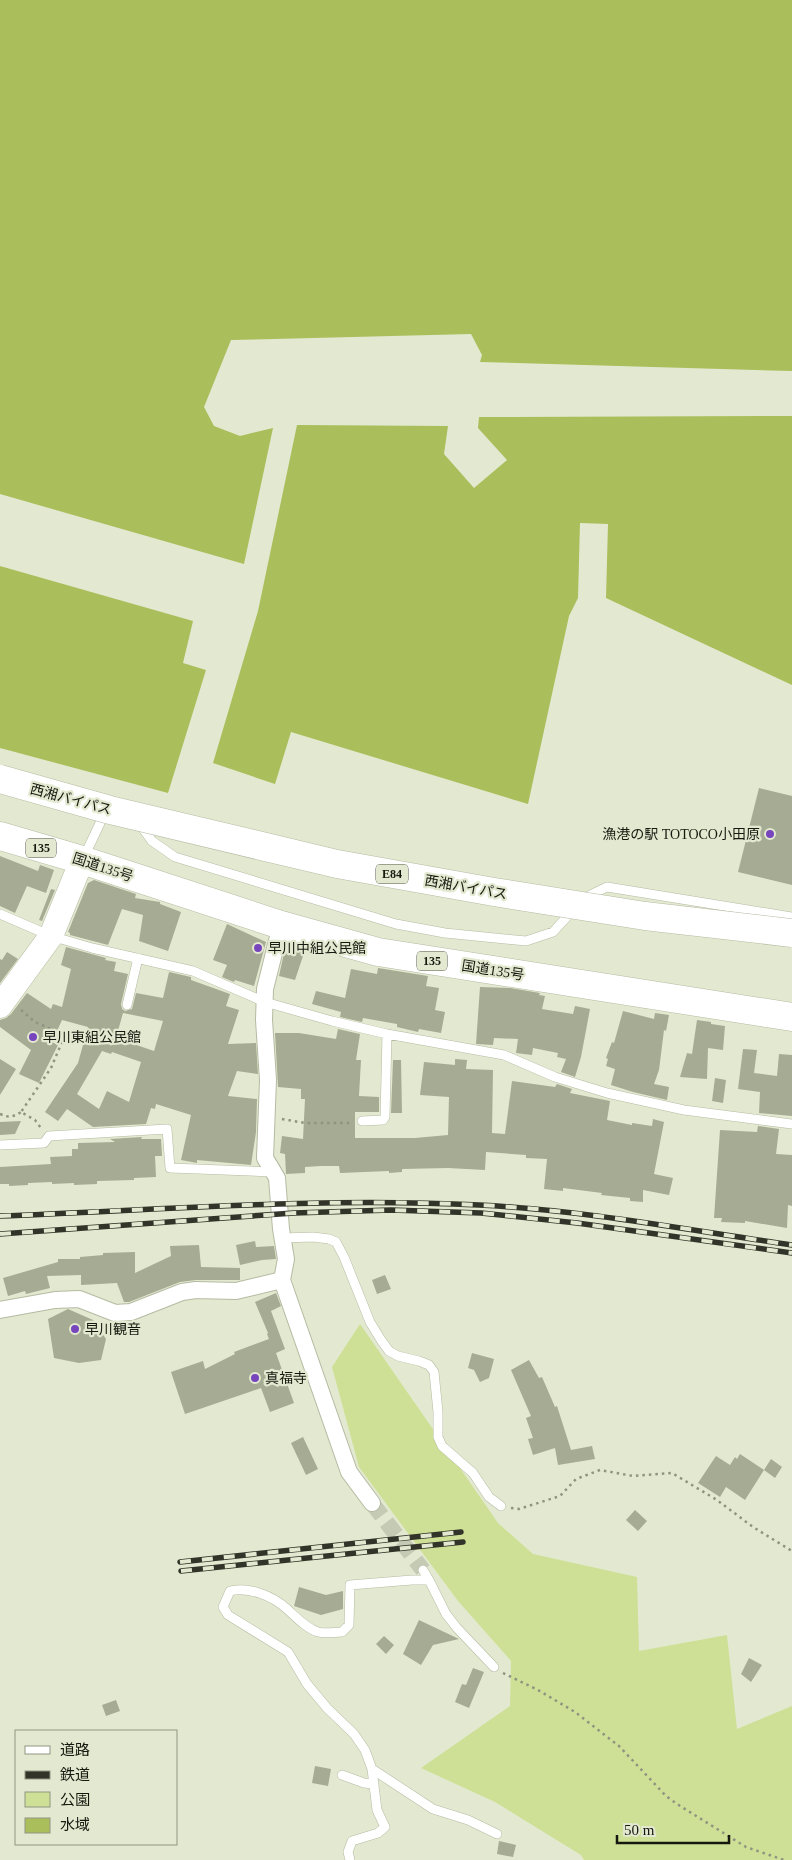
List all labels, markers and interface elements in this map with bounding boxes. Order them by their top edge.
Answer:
street label: 西湘バイパス [28,781,113,818]
place label: 漁港の駅 TOTOCO小田原 [602,827,760,842]
marker: 漁港の駅 TOTOCO小田原 [764,828,776,840]
road number: 135 [26,838,56,858]
street label: 国道135号 [71,851,135,884]
road number: E84 [376,864,408,884]
street label: 西湘バイパス [423,873,508,902]
place label: 早川中組公民館 [268,941,366,956]
marker: 早川中組公民館 [252,942,264,954]
road number: 135 [417,951,447,970]
street label: 国道135号 [461,958,525,983]
place label: 早川東組公民館 [43,1030,141,1045]
marker: 早川東組公民館 [27,1031,39,1043]
place label: 早川観音 [85,1322,141,1337]
marker: 早川観音 [69,1323,81,1335]
place label: 真福寺 [265,1371,307,1386]
marker: 真福寺 [249,1372,261,1384]
legend [15,1730,178,1845]
text: 道路 [60,1742,90,1758]
text: 鉄道 [60,1767,90,1783]
text: 公園 [60,1792,90,1808]
scale bar [617,1812,730,1844]
text: 水域 [60,1817,90,1833]
text: 50 m [624,1822,655,1838]

